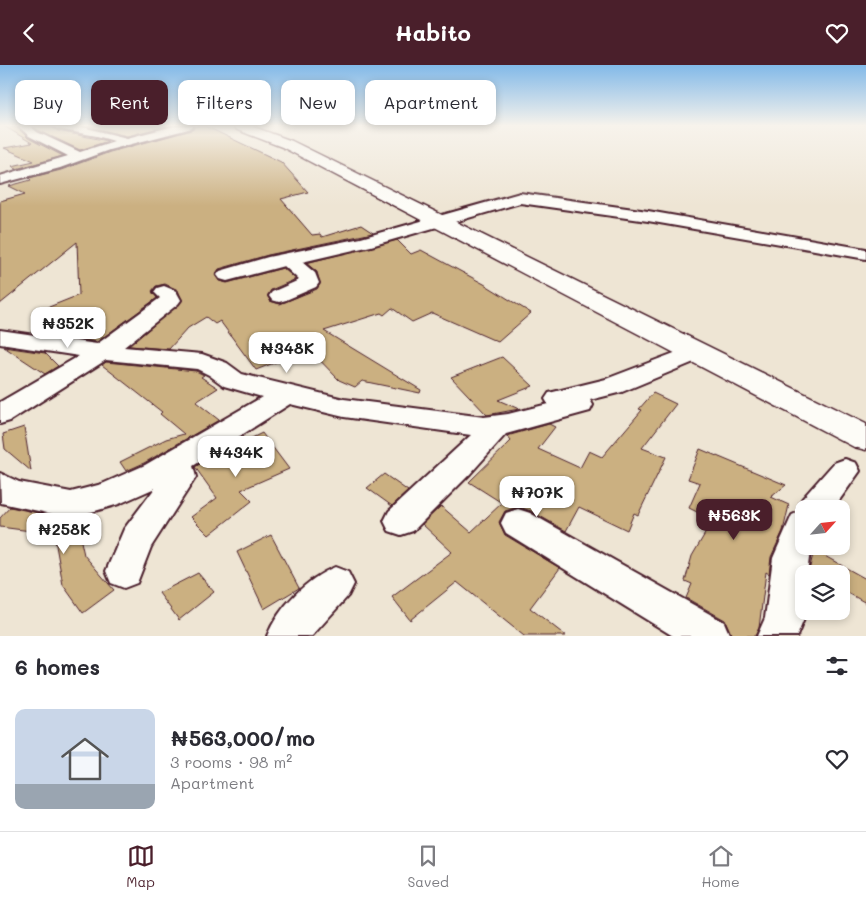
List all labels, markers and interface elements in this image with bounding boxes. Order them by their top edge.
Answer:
text: Habito [395,18,471,47]
icon: back [15,19,43,47]
icon: heart [823,19,851,47]
chip: Buy [15,80,81,125]
chip: Rent [91,80,168,125]
chip: Filters [178,80,271,125]
chip: New [281,80,355,125]
chip: Apartment [365,80,496,125]
pin: ₦352K [33,307,103,349]
text: ₦352K [42,312,94,333]
pin: ₦348K [252,331,322,374]
text: ₦348K [260,337,314,358]
pin: ₦434K [201,435,271,478]
text: ₦434K [209,441,263,462]
pin: ₦707K [502,475,572,518]
text: ₦707K [510,481,564,502]
pin: ₦563K [699,499,769,541]
north arrow [795,500,850,555]
map controls [795,500,850,620]
text: ₦563K [707,504,761,525]
pin: ₦258K [29,513,99,555]
text: ₦258K [37,518,91,539]
button: layers [795,565,850,620]
icon: filters [823,652,851,680]
text: 6 homes [15,653,100,680]
text: ₦563,000/mo [170,724,315,751]
icon: home [55,729,115,789]
icon: heart [823,745,851,773]
text: 3 rooms · 98 m² [170,751,292,772]
text: Apartment [170,772,255,793]
tab: Map [126,842,155,891]
tab: Saved [407,842,449,891]
tab: Home [702,842,740,891]

